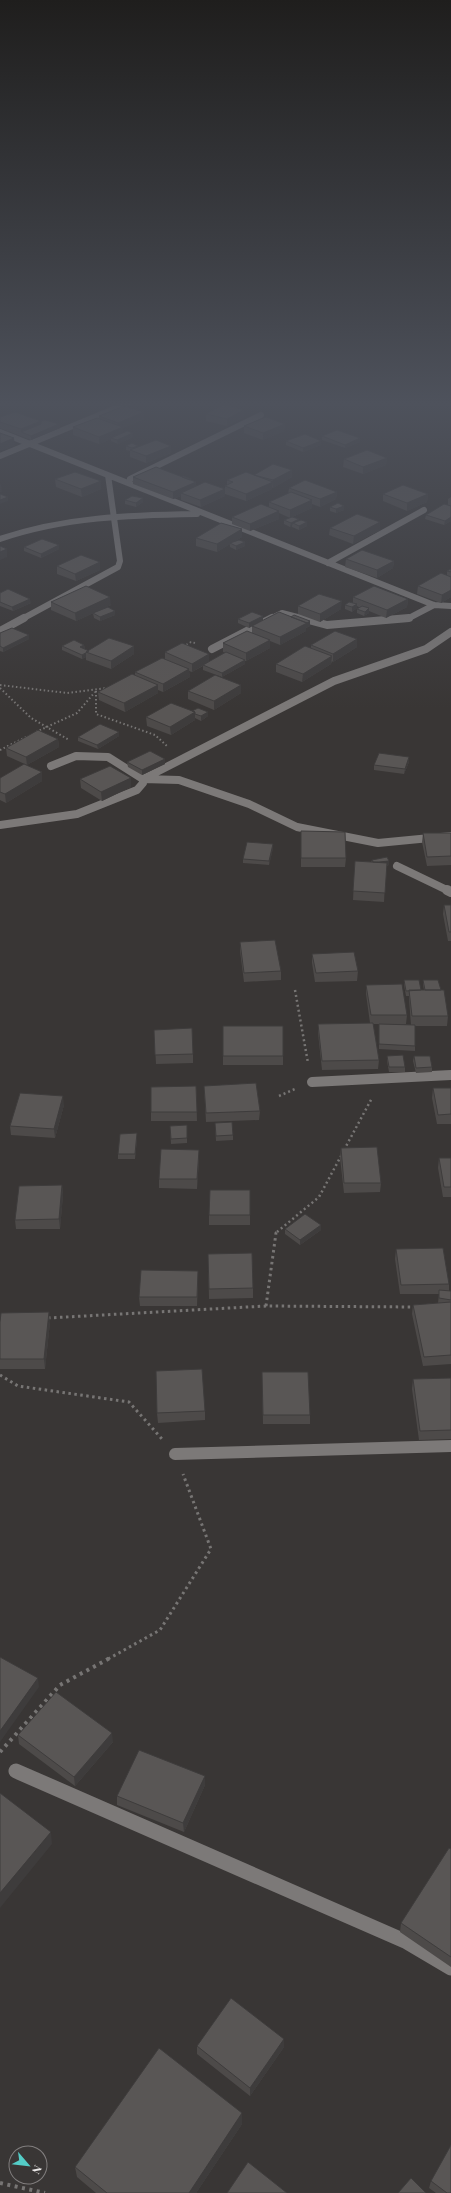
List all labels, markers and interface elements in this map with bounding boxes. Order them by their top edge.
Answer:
north arrow [8,2145,48,2185]
text: N [29,2163,46,2177]

